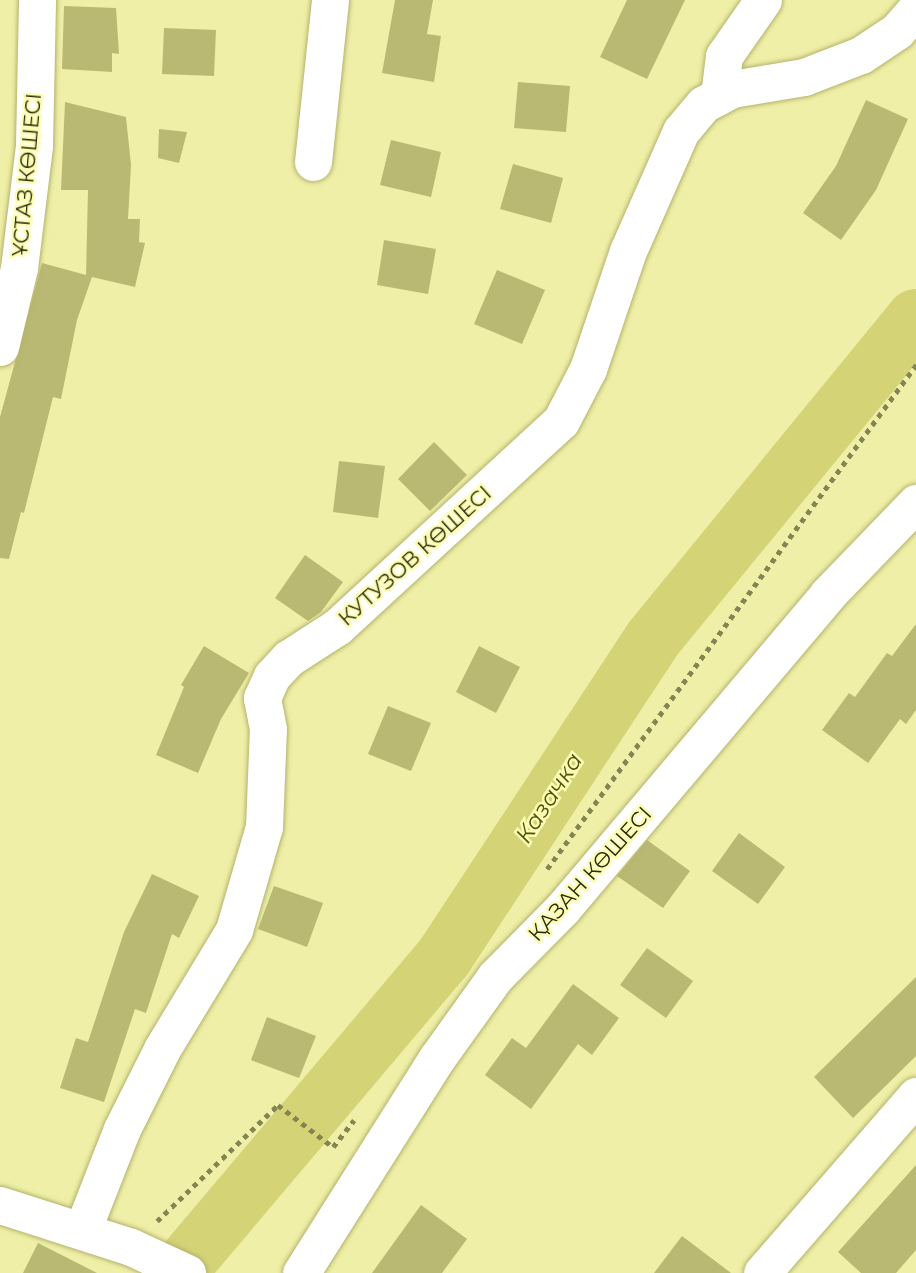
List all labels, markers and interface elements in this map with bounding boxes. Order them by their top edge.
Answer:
street label: ҰСТАЗ КӨШЕСІ [7,92,47,258]
street label: КУТУЗОВ КӨШЕСІ [333,481,497,631]
water label: Казачка [510,748,588,848]
street label: ҚАЗАН КӨШЕСІ [523,802,657,946]

